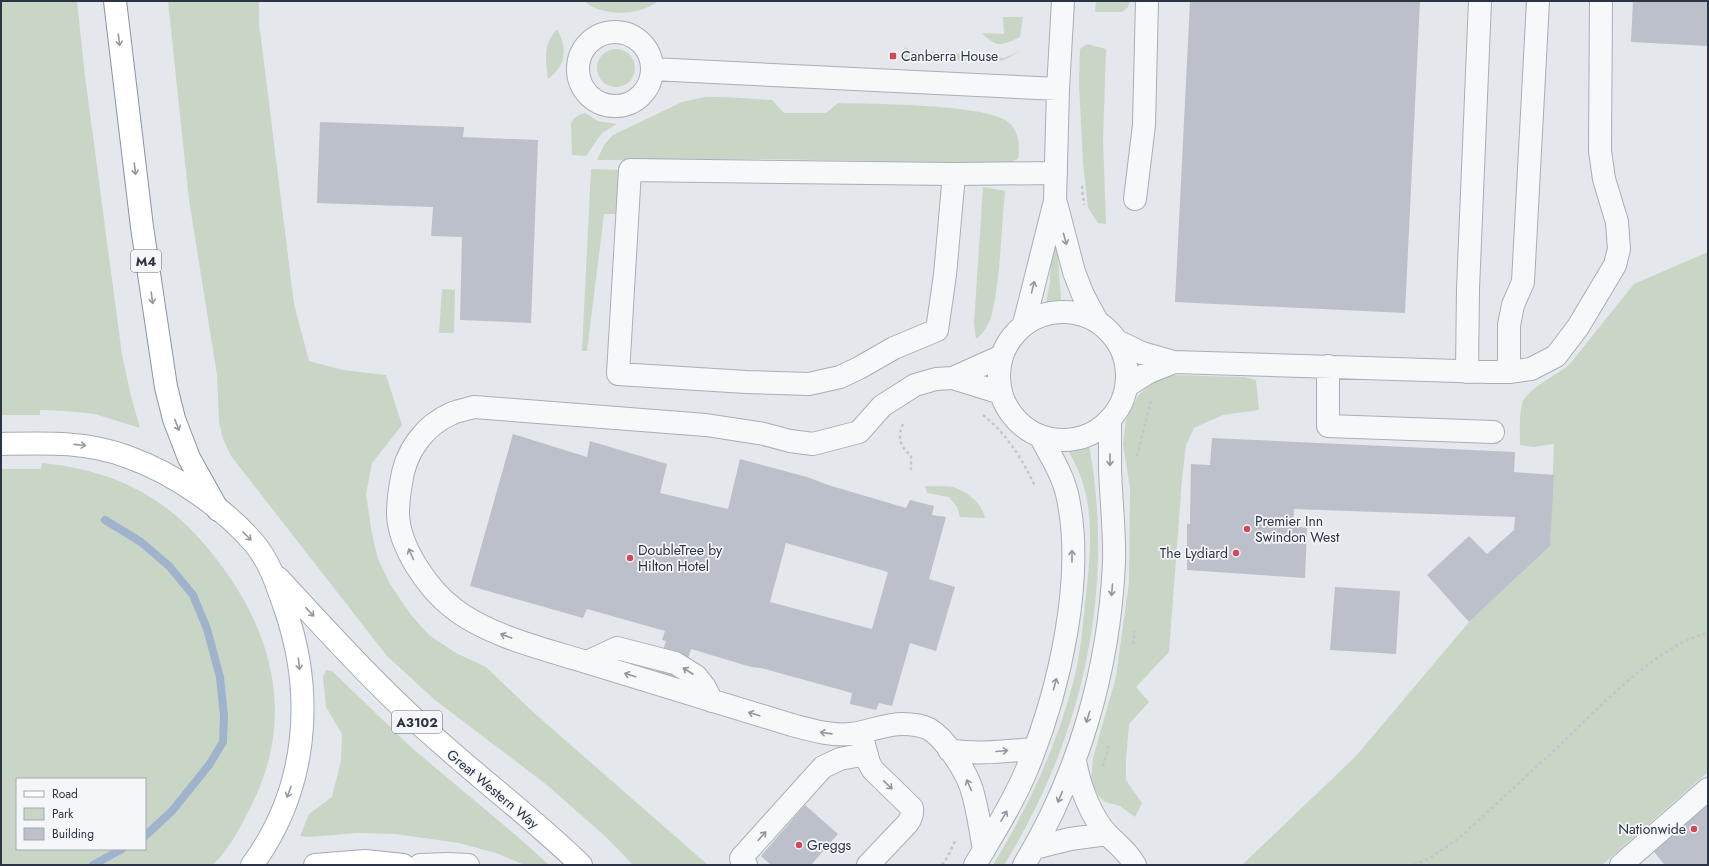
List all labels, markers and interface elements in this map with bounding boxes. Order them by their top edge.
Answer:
one-way arrow [115,33,123,46]
place label: Canberra House [901,46,998,66]
marker: Canberra House [888,51,898,61]
one-way arrow [131,162,138,175]
one-way arrow [1061,233,1069,246]
road number: M4 [131,250,161,272]
one-way arrow [1030,280,1038,293]
one-way arrow [148,291,156,304]
one-way arrow [173,419,181,431]
one-way arrow [73,441,86,449]
one-way arrow [1106,453,1114,466]
place label: Premier Inn Swindon West [1255,511,1340,547]
marker: Premier Inn Swindon West [1242,524,1252,534]
one-way arrow [242,531,252,541]
place label: DoubleTree by Hilton Hotel [638,540,723,576]
place label: The Lydiard [1160,543,1228,563]
marker: The Lydiard [1231,548,1241,558]
one-way arrow [406,549,414,561]
one-way arrow [1068,550,1076,563]
marker: DoubleTree by Hilton Hotel [625,553,635,563]
one-way arrow [1108,583,1115,596]
one-way arrow [305,607,315,617]
one-way arrow [501,631,513,639]
one-way arrow [295,657,303,670]
one-way arrow [683,666,694,675]
one-way arrow [624,671,637,678]
one-way arrow [1051,678,1059,691]
one-way arrow [748,710,761,717]
road number: A3102 [392,711,442,733]
one-way arrow [1084,711,1091,724]
one-way arrow [820,729,833,737]
street label: Great Western Way [443,744,544,834]
one-way arrow [995,748,1008,755]
legend [16,778,146,850]
one-way arrow [965,779,972,791]
one-way arrow [883,780,893,790]
text: Road [52,785,78,803]
one-way arrow [285,786,293,798]
one-way arrow [1056,791,1063,803]
text: Park [52,805,74,823]
one-way arrow [1000,810,1008,822]
place label: Nationwide [1618,819,1686,839]
marker: Nationwide [1689,824,1699,834]
text: Building [52,825,94,843]
one-way arrow [757,830,766,841]
place label: Greggs [807,835,852,855]
marker: Greggs [794,840,804,850]

